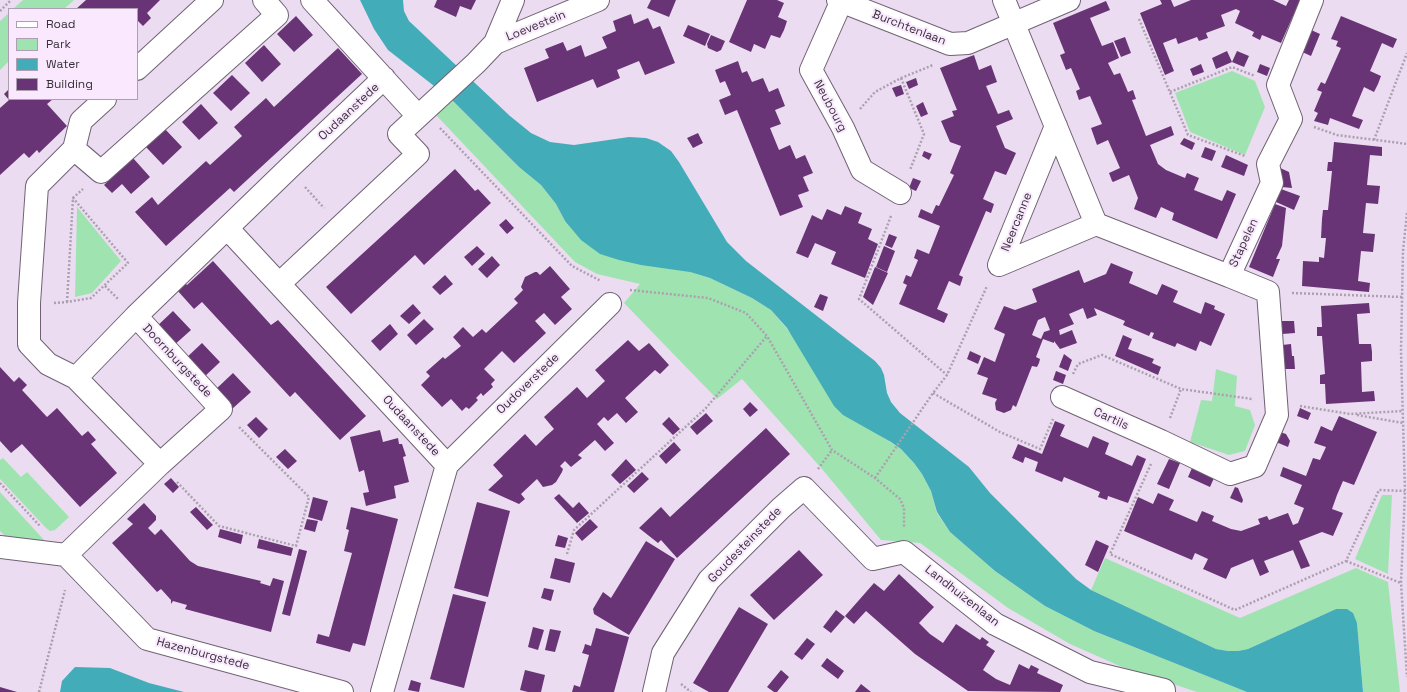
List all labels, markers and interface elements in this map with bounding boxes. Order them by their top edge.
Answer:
street label: Burchtenlaan [870,7,948,49]
legend [8,8,138,100]
street label: Loevestein [504,8,568,44]
text: Road [46,16,75,32]
text: Park [46,36,71,52]
text: Water [46,56,80,72]
text: Building [46,76,93,92]
street label: Neubourg [810,77,850,135]
street label: Oudaanstede [316,80,382,144]
street label: Neercanne [999,190,1035,254]
street label: Stapelen [1226,216,1262,270]
street label: Doornburgstede [139,321,215,401]
street label: Oudoverstede [494,351,562,417]
street label: Oudaanstede [379,393,443,459]
street label: Cartils [1091,405,1131,433]
street label: Goudesteinstede [705,504,785,586]
street label: Landhuizenlaan [922,562,1002,630]
street label: Hazenburgstede [155,635,251,673]

